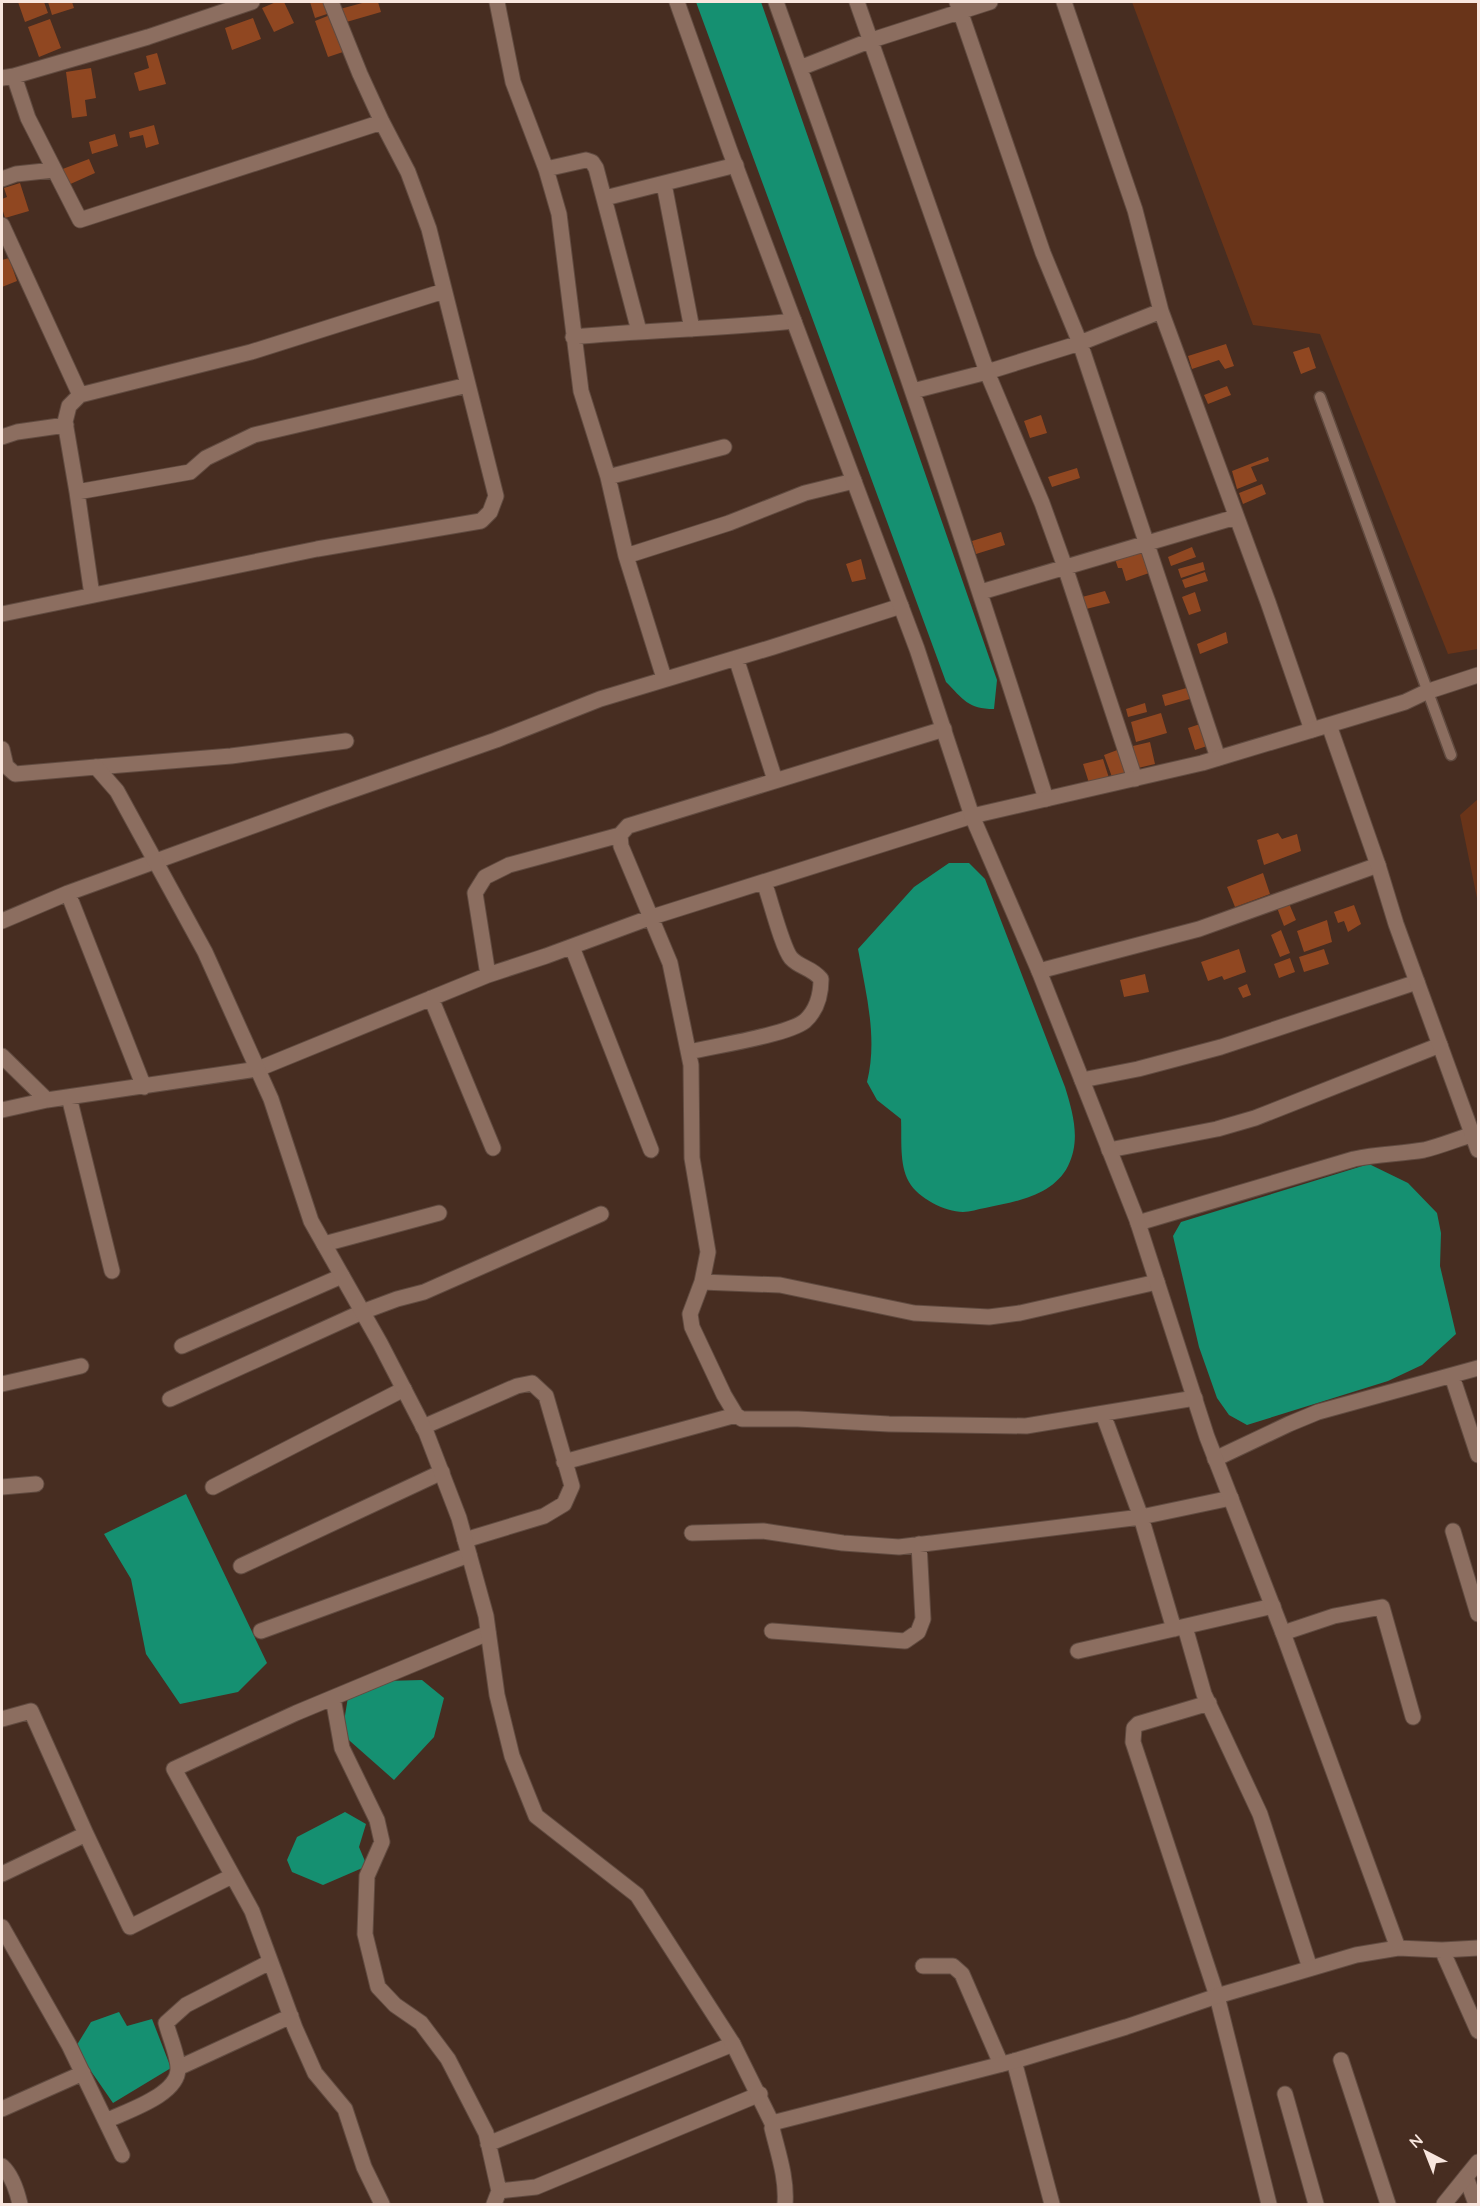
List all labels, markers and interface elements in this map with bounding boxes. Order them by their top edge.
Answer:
north arrow [1396,2122,1456,2182]
text: N [1405,2129,1427,2152]

